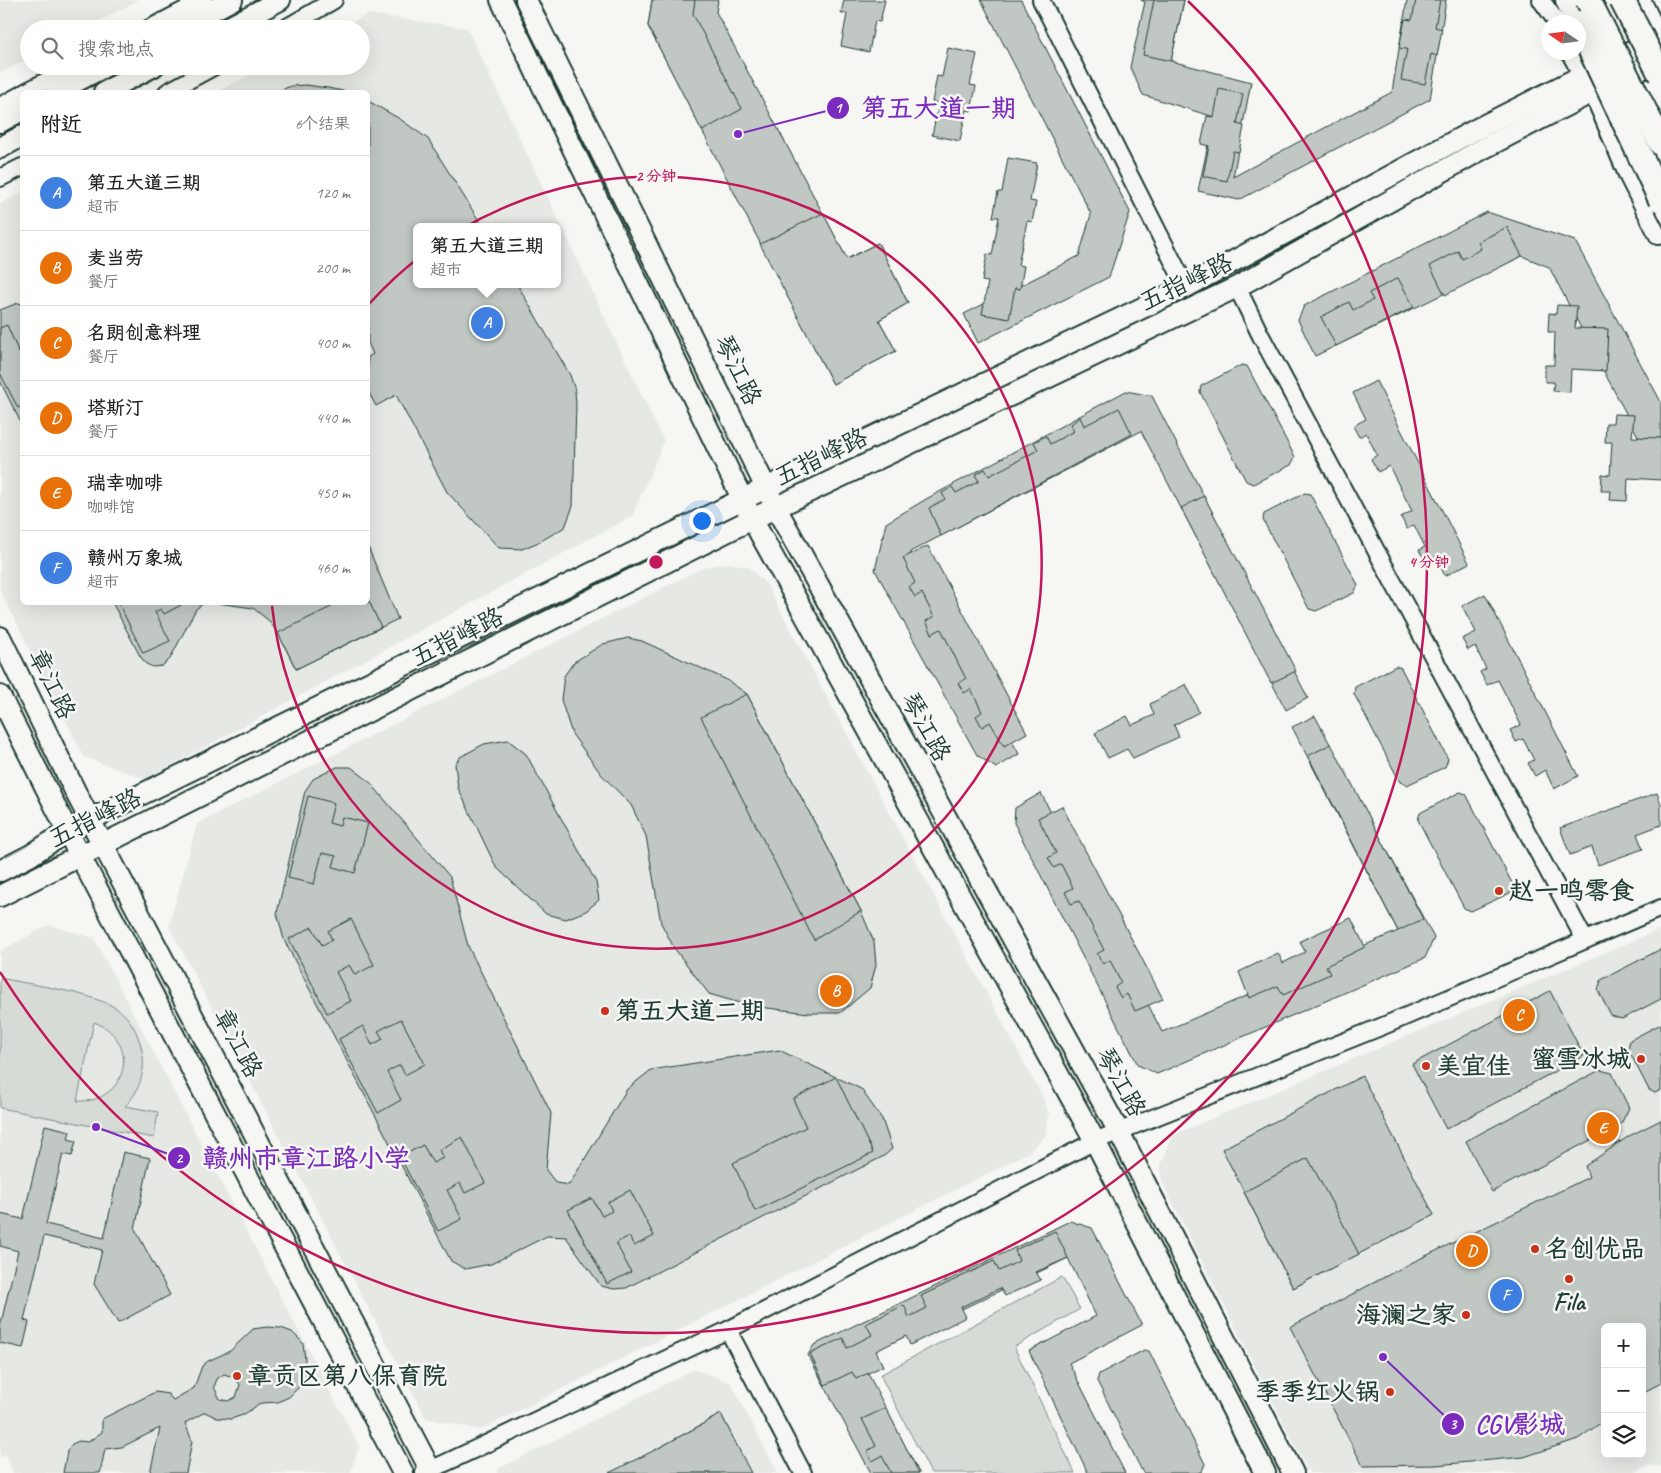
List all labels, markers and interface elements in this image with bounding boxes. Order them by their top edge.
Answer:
north arrow [1541,15,1586,60]
search box [20,20,370,75]
icon: search [38,34,66,62]
text: 搜索地点 [78,37,154,61]
callout: 第五大道一期 [826,87,1027,128]
text: 第五大道一期 [861,92,1017,125]
text: 1 [835,99,844,118]
text: 附近 [40,111,82,137]
text: 6个结果 [295,114,350,134]
text: 2 分钟 [636,167,676,186]
text: 第五大道三期 [87,171,201,195]
text: A [52,183,60,203]
text: 120 m [316,183,350,203]
text: 超市 [87,197,119,217]
popup [413,223,561,288]
text: 第五大道三期 [430,234,544,258]
text: 麦当劳 [87,246,144,270]
street label: 五指峰路 [1134,246,1238,318]
text: B [52,258,60,278]
text: 200 m [316,258,350,278]
text: 超市 [430,260,462,280]
text: 餐厅 [87,272,119,292]
pin: A [471,304,503,342]
text: 名朗创意料理 [87,321,201,345]
street label: 琴江路 [707,329,769,411]
text: C [52,333,60,353]
text: 400 m [316,333,350,353]
text: 餐厅 [87,347,119,367]
text: 塔斯汀 [87,396,144,420]
text: D [51,408,61,428]
text: 440 m [316,408,350,428]
street label: 五指峰路 [769,421,873,493]
text: 餐厅 [87,422,119,442]
text: 瑞幸咖啡 [87,471,163,495]
text: E [52,483,60,503]
text: 450 m [316,483,350,503]
text: 咖啡馆 [87,497,135,517]
your location [689,508,715,534]
text: 赣州万象城 [87,546,182,570]
centre of rings [647,553,665,571]
text: 4 分钟 [1409,553,1449,572]
text: F [52,558,60,578]
text: 460 m [316,558,350,578]
text: 超市 [87,572,119,592]
street label: 五指峰路 [405,600,509,674]
street label: 章江路 [21,643,83,725]
street label: 琴江路 [894,686,958,768]
street label: 五指峰路 [43,781,147,855]
place label: 赵一鸣零食 [1509,875,1634,907]
marker: 赵一鸣零食 [1493,885,1505,897]
pin: B [820,972,852,1010]
place label: 第五大道二期 [615,995,765,1027]
pin: C [1503,996,1535,1034]
street label: 章江路 [206,1002,270,1084]
marker: 第五大道二期 [599,1005,611,1017]
street label: 琴江路 [1089,1041,1153,1123]
place label: 蜜雪冰城 [1531,1043,1631,1075]
place label: 美宜佳 [1436,1050,1511,1082]
marker: 蜜雪冰城 [1635,1053,1647,1065]
marker: 美宜佳 [1420,1060,1432,1072]
pin: E [1587,1109,1619,1147]
callout: 赣州市章江路小学 [167,1138,420,1179]
text: 赣州市章江路小学 [202,1142,410,1175]
text: 2 [176,1149,184,1168]
pin: D [1456,1232,1488,1270]
place label: 名创优品 [1545,1233,1645,1265]
marker: 名创优品 [1529,1243,1541,1255]
marker: Fila [1563,1273,1575,1285]
pin: F [1490,1276,1522,1314]
place label: Fila [1553,1286,1586,1318]
place label: 海澜之家 [1356,1299,1456,1331]
marker: 海澜之家 [1460,1309,1472,1321]
map controls [1601,1323,1646,1458]
button: + [1601,1323,1646,1368]
place label: 章贡区第八保育院 [247,1360,447,1392]
button: − [1601,1368,1646,1413]
marker: 章贡区第八保育院 [231,1370,243,1382]
place label: 季季红火锅 [1255,1376,1380,1408]
marker: 季季红火锅 [1384,1386,1396,1398]
callout: CGV影城 [1440,1404,1575,1445]
text: CGV影城 [1475,1408,1565,1441]
button: layers [1601,1413,1646,1458]
text: 3 [1450,1415,1458,1434]

